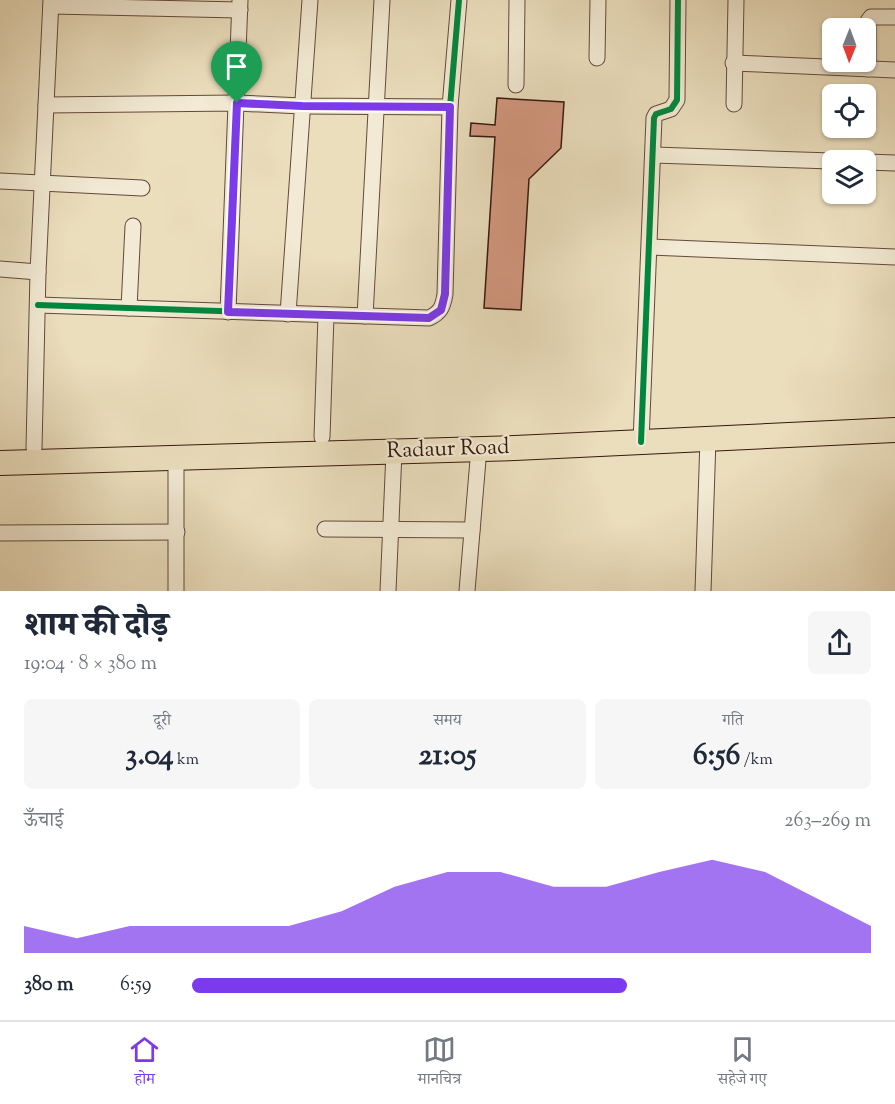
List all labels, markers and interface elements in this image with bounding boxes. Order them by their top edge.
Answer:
north arrow [822,18,876,72]
map controls [822,18,876,204]
pin [211,41,262,103]
icon: arrive [220,50,253,83]
button: locate [822,84,876,138]
button: layers [822,150,876,204]
street label: Radaur Road [386,432,510,468]
text: शाम की दौड़ [24,603,168,651]
button: share [808,611,871,674]
text: 19:04 · 8 × 380 m [24,650,157,679]
text: दूरी [153,710,171,733]
text: समय [433,710,462,733]
text: गति [722,710,743,733]
text: 3.04 [125,735,174,778]
text: 21:05 [419,735,476,778]
text: 6:56 [693,735,740,778]
text: km [174,749,199,772]
text: /km [740,749,773,772]
text: ऊँचाई [24,807,63,836]
text: 263–269 m [784,807,871,836]
text: 380 m [24,971,73,1000]
text: 6:59 [120,971,152,1000]
tab: होम [128,1033,161,1094]
tab: मानचित्र [418,1033,461,1094]
tab: सहेजे गए [718,1033,767,1094]

